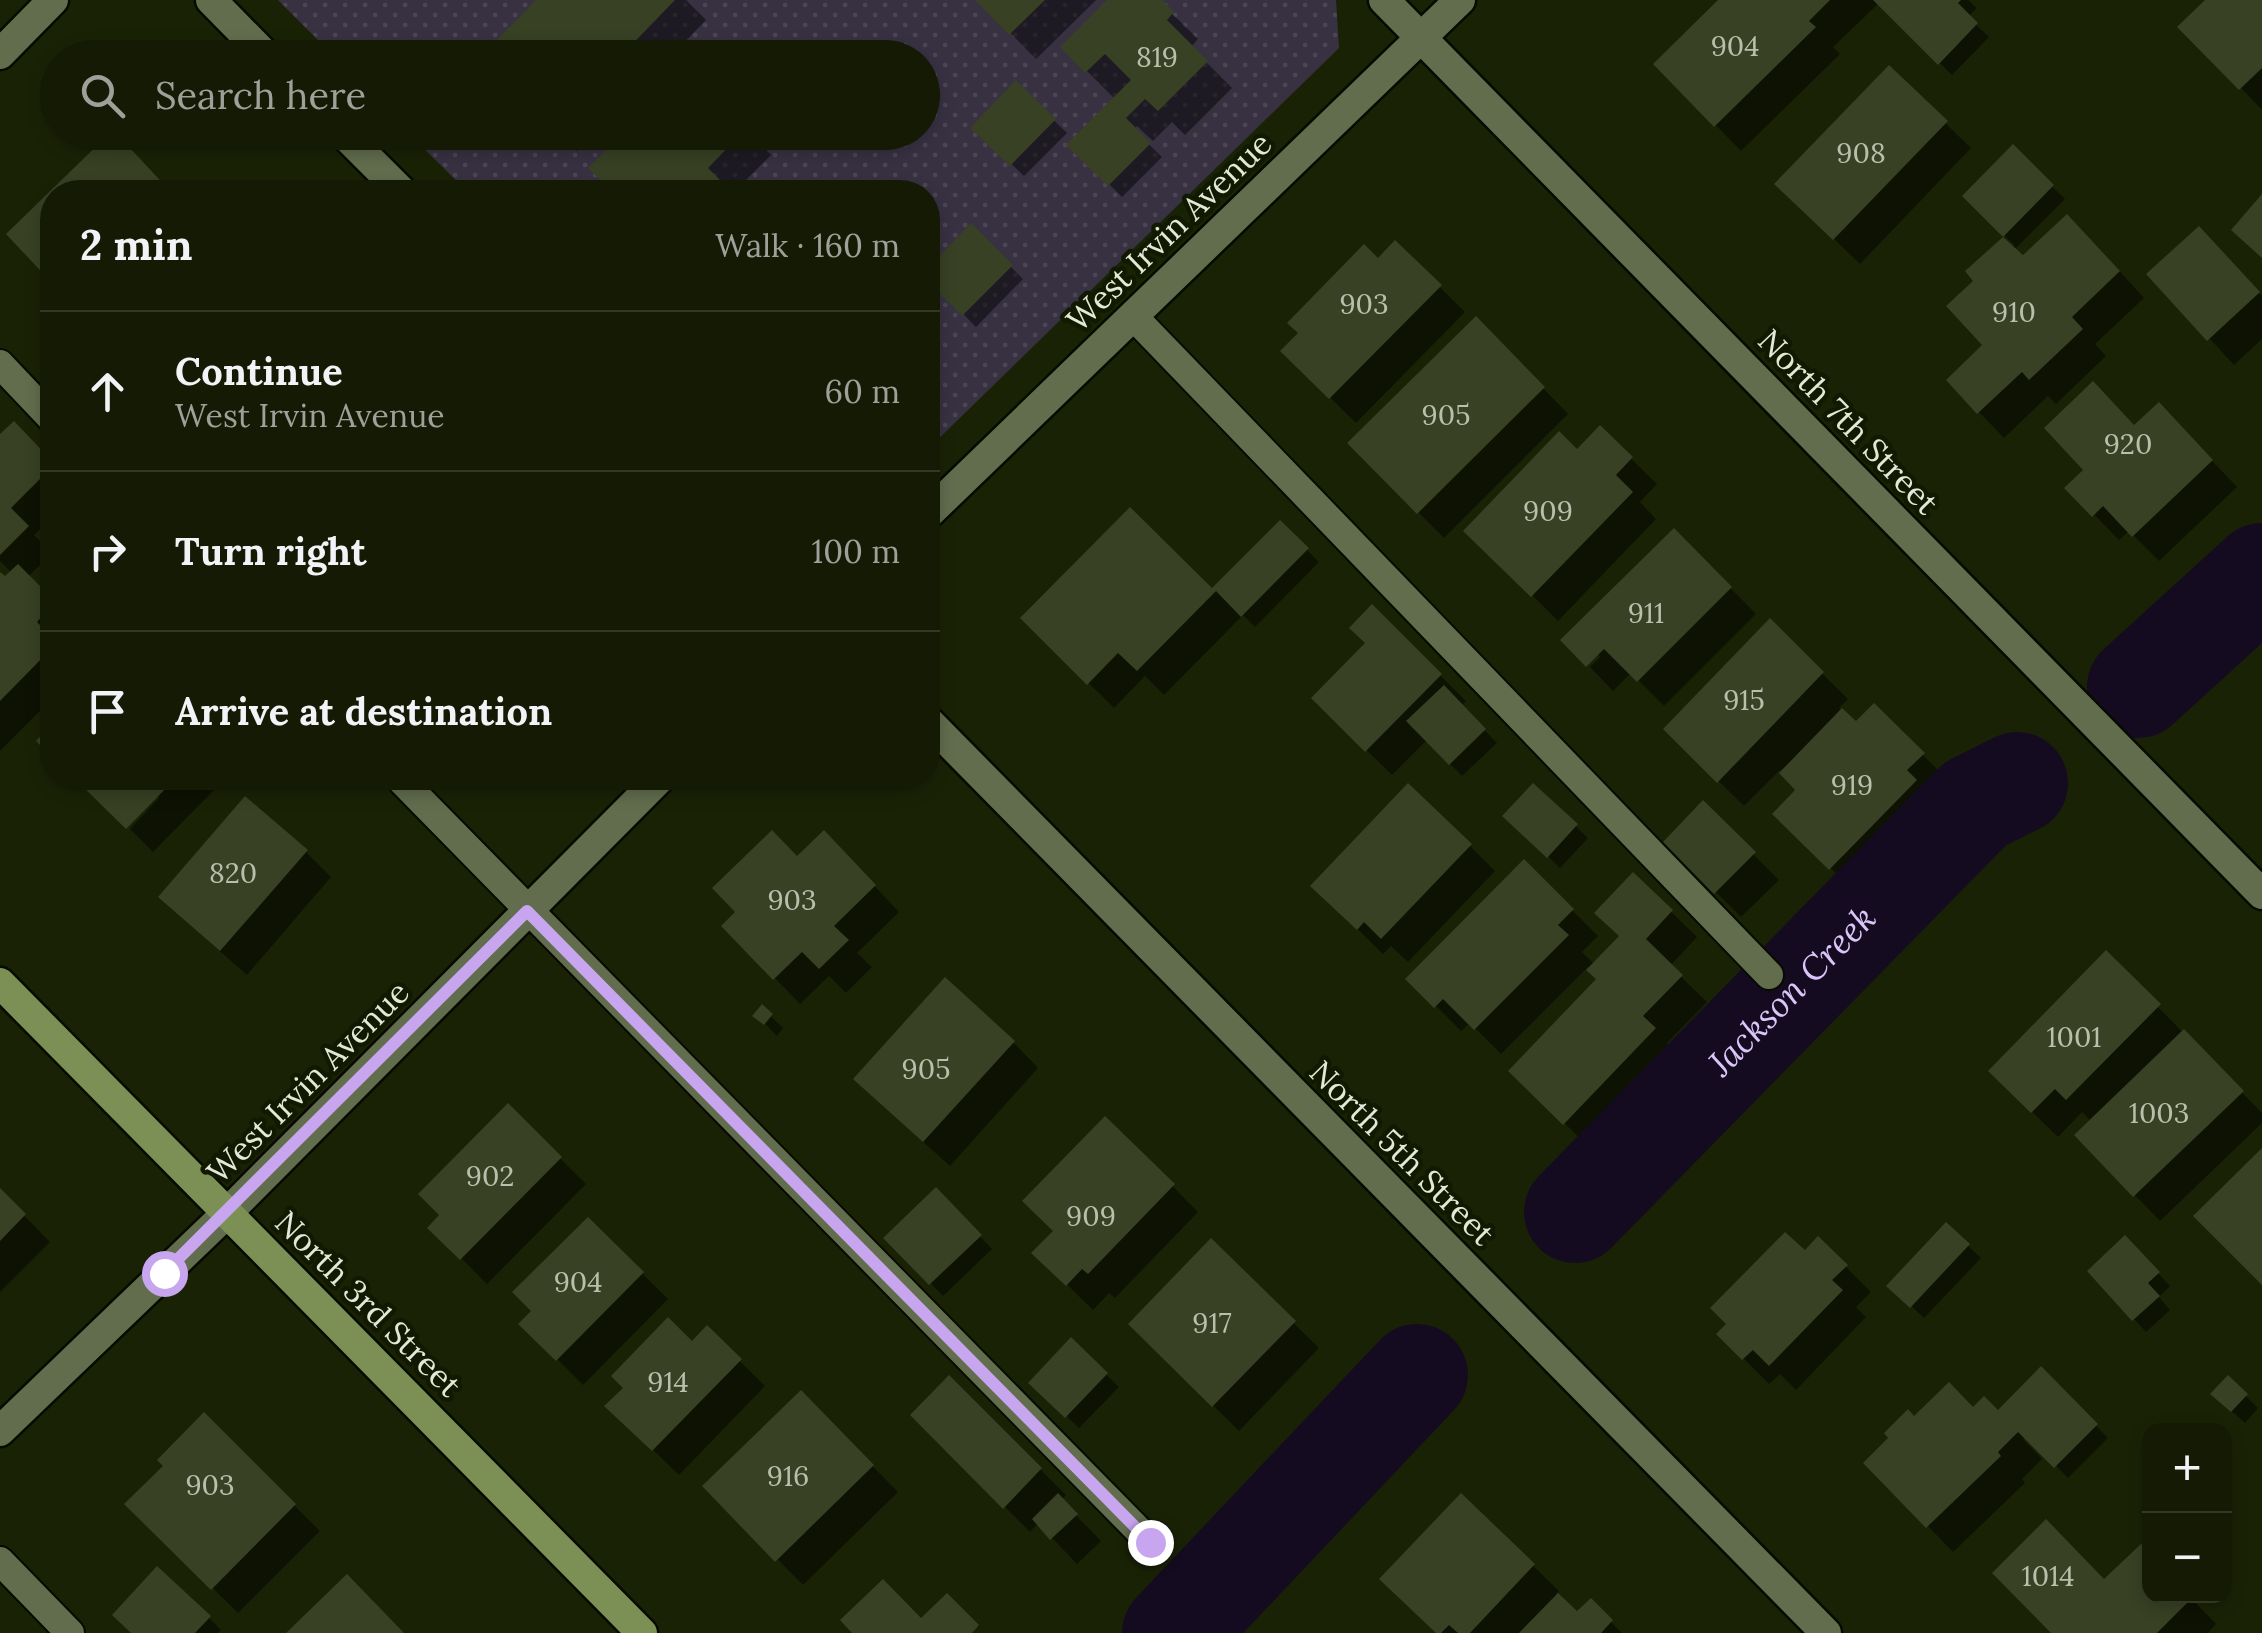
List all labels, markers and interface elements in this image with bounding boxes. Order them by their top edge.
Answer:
house number: 904 [1711,28,1759,64]
house number: 819 [1136,39,1178,75]
search box [40,40,940,150]
icon: search [75,68,130,123]
text: Search here [155,71,366,119]
street label: West Irvin Avenue [1057,123,1280,340]
house number: 908 [1836,135,1886,171]
text: 2 min [80,218,193,272]
text: Walk · 160 m [715,225,900,266]
house number: 903 [1339,286,1389,322]
house number: 910 [1992,294,2036,330]
street label: North 7th Street [1749,320,1948,523]
text: Continue [175,347,343,395]
icon: ahead [80,364,135,419]
text: 60 m [825,371,900,412]
text: West Irvin Avenue [175,395,445,436]
house number: 905 [1422,397,1470,433]
house number: 920 [2104,426,2152,462]
house number: 909 [1523,493,1573,529]
icon: right [80,524,135,579]
text: Turn right [175,527,366,575]
text: 100 m [812,531,900,572]
house number: 911 [1628,595,1664,631]
house number: 915 [1723,682,1765,718]
icon: arrive [80,684,135,739]
text: Arrive at destination [175,687,552,735]
house number: 919 [1831,767,1873,803]
house number: 820 [209,855,257,891]
house number: 903 [767,882,817,918]
water label: Jackson Creek [1697,896,1885,1086]
street label: West Irvin Avenue [198,972,417,1191]
house number: 1001 [2046,1019,2102,1055]
house number: 905 [902,1051,950,1087]
street label: North 5th Street [1301,1052,1504,1254]
house number: 1003 [2129,1095,2189,1131]
house number: 902 [466,1158,514,1194]
house number: 909 [1066,1198,1116,1234]
street label: North 3rd Street [267,1202,470,1406]
route start [142,1251,188,1297]
house number: 904 [554,1264,602,1300]
house number: 917 [1192,1305,1232,1341]
house number: 914 [647,1364,689,1400]
map controls [2142,1423,2232,1603]
button: + [2142,1423,2232,1513]
house number: 916 [767,1458,809,1494]
house number: 903 [185,1467,235,1503]
button: − [2142,1513,2232,1603]
route end [1128,1520,1174,1566]
house number: 1014 [2022,1558,2074,1594]

